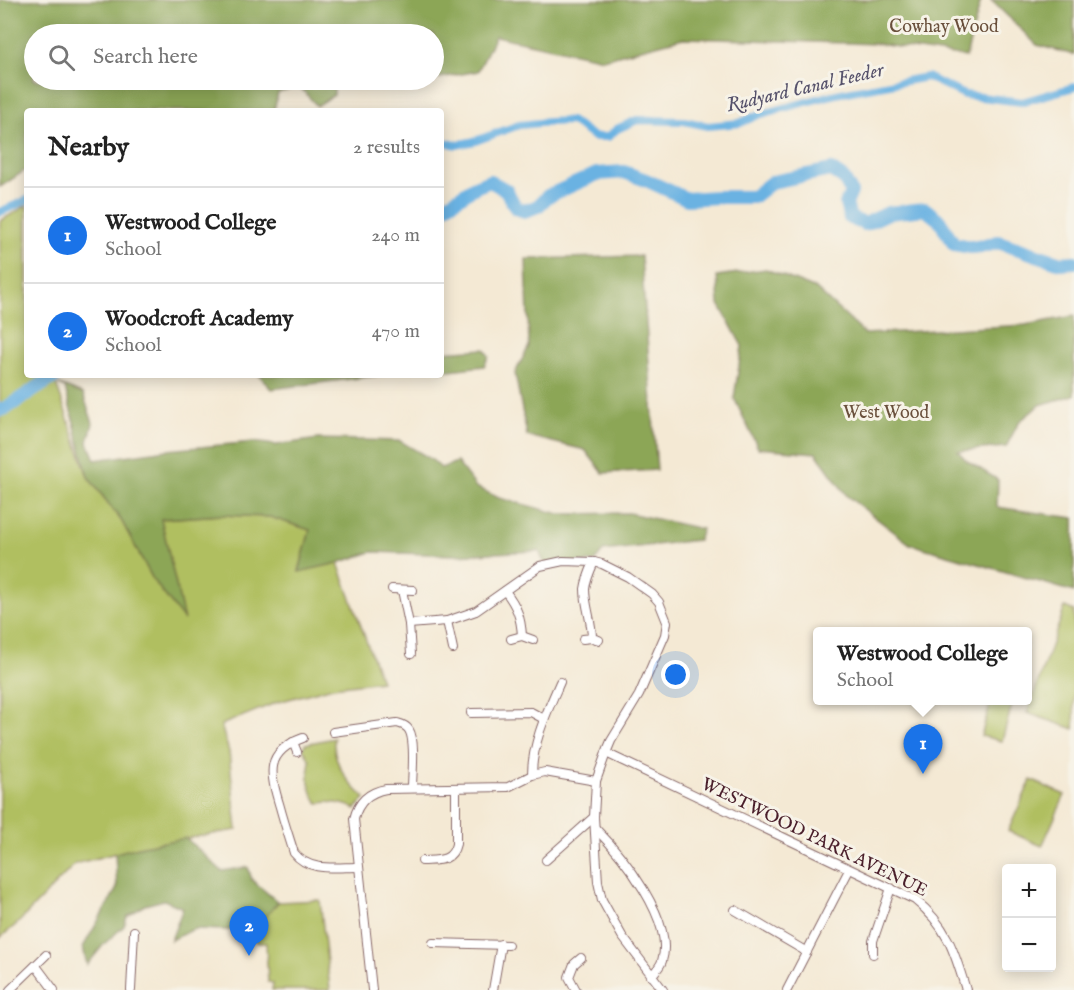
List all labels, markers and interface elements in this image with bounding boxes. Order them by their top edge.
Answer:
park label: Cowhay Wood [889,16,999,39]
search box [24,24,444,90]
icon: search [45,41,78,74]
text: Search here [93,43,198,71]
water label: Rudyard Canal Feeder [724,57,887,118]
text: Nearby [48,131,129,164]
text: 2 results [353,135,420,160]
text: Westwood College [105,209,276,237]
text: 1 [64,223,71,248]
text: 240 m [371,223,420,248]
text: School [105,237,161,262]
text: Woodcroft Academy [105,305,293,333]
text: 2 [63,319,72,344]
text: 470 m [372,319,420,344]
text: School [105,333,161,358]
park label: West Wood [843,402,929,425]
popup [813,627,1032,705]
text: Westwood College [837,640,1008,668]
your location [661,660,690,689]
text: School [837,668,893,693]
pin: 1 [904,724,942,774]
street label: WESTWOOD PARK AVENUE [697,773,931,903]
map controls [1002,864,1056,972]
button: + [1002,864,1056,918]
pin: 2 [230,906,268,956]
button: − [1002,918,1056,972]

